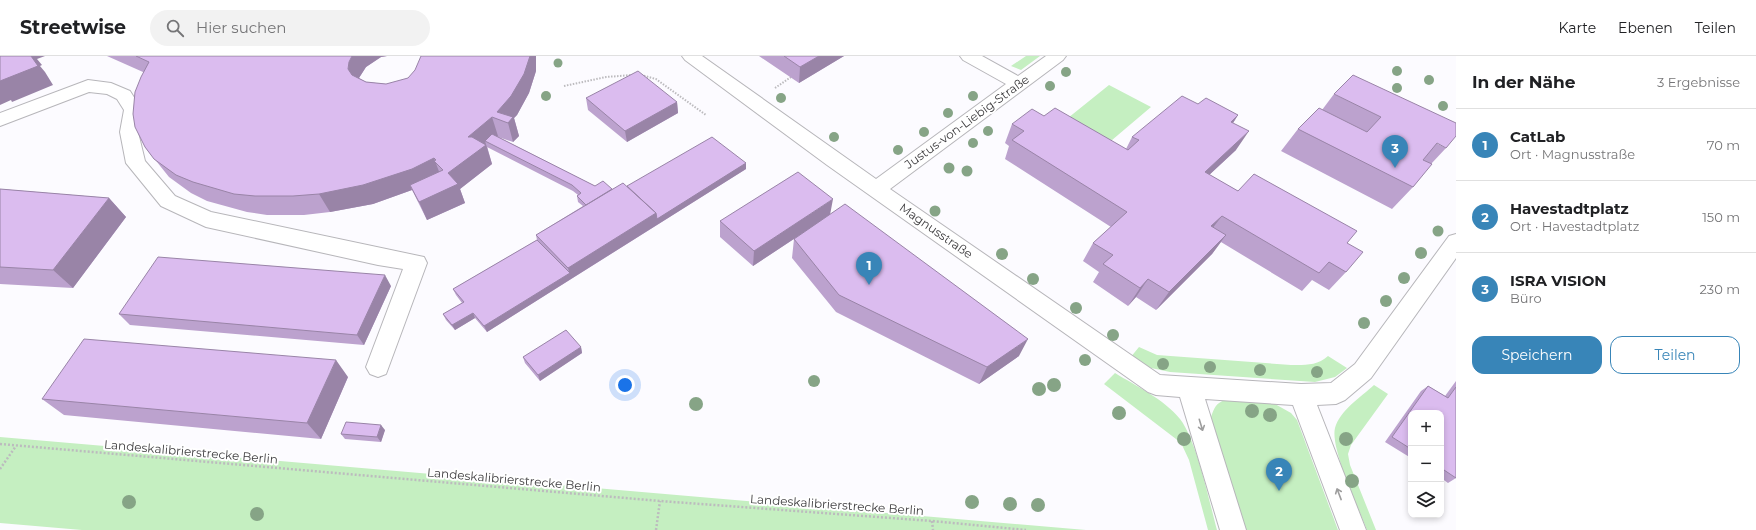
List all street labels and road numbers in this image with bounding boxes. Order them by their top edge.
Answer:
street label: Justus-von-Liebig-Straße [901,71,1032,172]
street label: Magnusstraße [897,200,976,261]
street label: Landeskalibrierstrecke Berlin [104,436,279,467]
street label: Landeskalibrierstrecke Berlin [427,464,602,495]
street label: Landeskalibrierstrecke Berlin [750,491,925,518]

